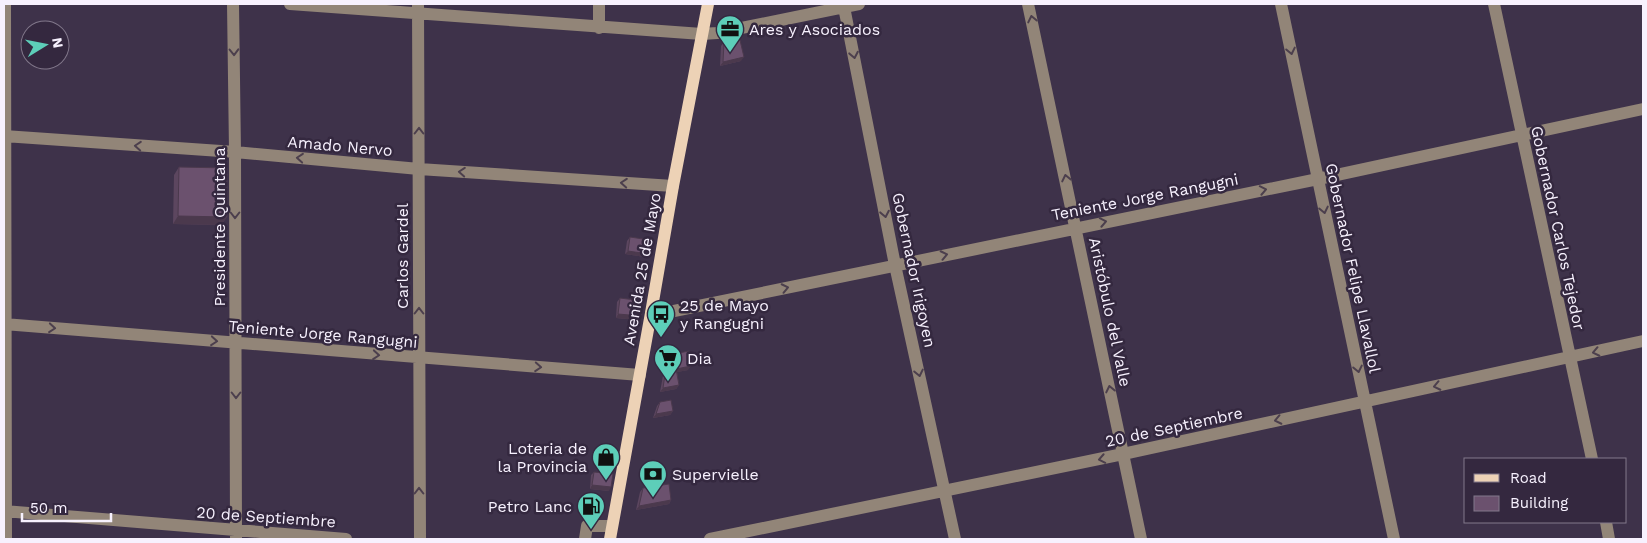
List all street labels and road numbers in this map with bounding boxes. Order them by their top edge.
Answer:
street label: Gobernador Carlos Tejedor [1527,124,1589,332]
street label: Amado Nervo [287,132,393,160]
street label: Presidente Quintana [210,147,229,307]
street label: Gobernador Felipe Llavallol [1321,161,1385,375]
street label: Teniente Jorge Rangugni [1050,170,1240,224]
street label: Avenida 25 de Mayo [619,191,665,347]
street label: Gobernador Irigoyen [888,191,940,349]
street label: Carlos Gardel [393,203,412,309]
street label: Aristóbulo del Valle [1085,236,1135,388]
street label: Teniente Jorge Rangugni [228,316,418,352]
street label: 20 de Septiembre [1104,403,1244,451]
street label: 20 de Septiembre [196,503,336,531]

